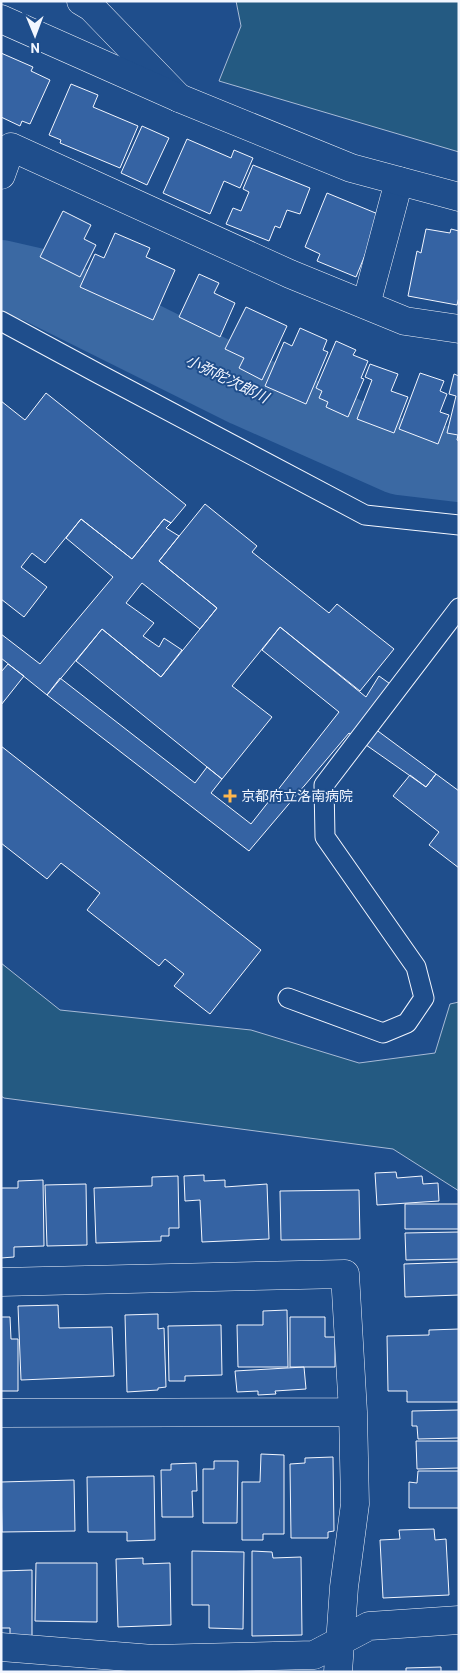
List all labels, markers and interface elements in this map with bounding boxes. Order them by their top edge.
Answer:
north arrow [10,10,60,60]
text: N [30,40,40,57]
water label: 小弥陀次郎川 [183,350,274,407]
place label: 京都府立洛南病院 [241,787,353,804]
marker: 京都府立洛南病院 [223,789,237,803]

